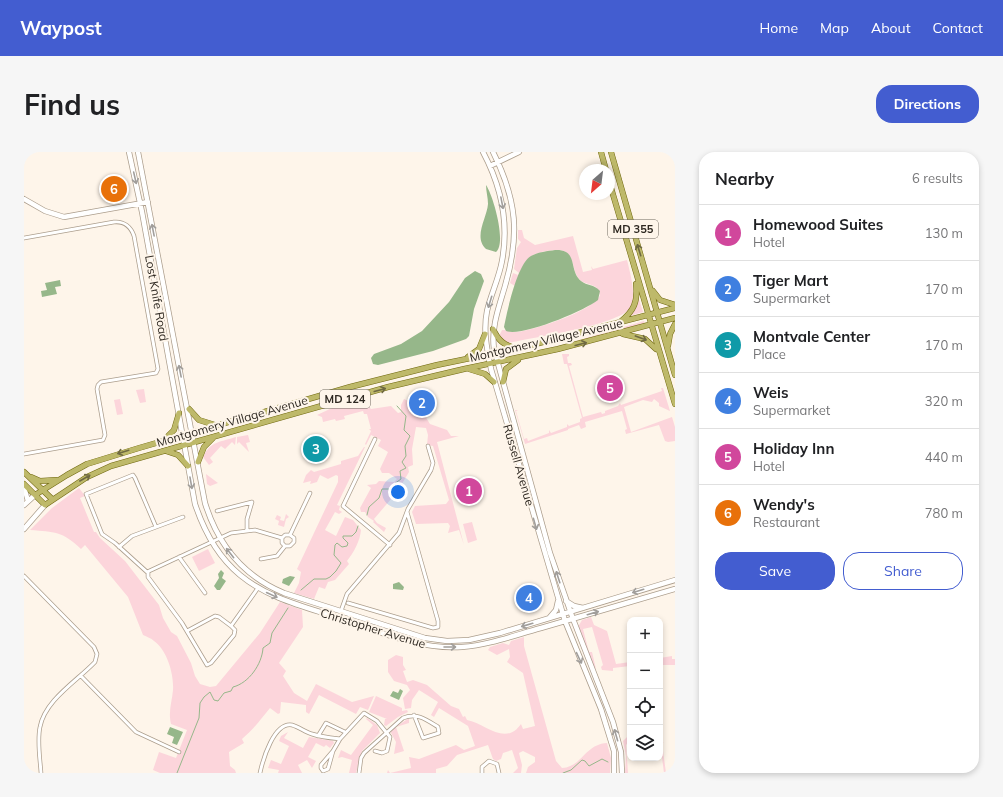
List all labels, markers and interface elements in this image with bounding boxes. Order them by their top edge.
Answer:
text: Waypost [20,16,102,40]
text: Home [759,19,798,37]
text: Map [820,19,849,37]
text: About [871,19,911,37]
text: Contact [933,19,983,37]
button: Directions [876,85,979,123]
text: Find us [24,87,120,122]
north arrow [579,164,615,200]
text: Nearby [715,168,774,189]
text: 6 results [912,170,963,186]
one-way arrow [131,171,139,184]
pin: 6 [101,174,127,204]
one-way arrow [498,197,506,210]
text: Homewood Suites [753,215,883,234]
road number: MD 355 [608,220,658,238]
one-way arrow [149,223,157,236]
text: 1 [724,225,732,241]
text: 130 m [925,225,963,241]
text: Hotel [753,234,785,250]
one-way arrow [635,244,642,257]
street label: Lost Knife Road [142,254,172,342]
text: Tiger Mart [753,271,828,290]
text: 2 [724,281,732,297]
text: 170 m [925,281,963,297]
text: Supermarket [753,290,830,306]
one-way arrow [486,295,493,308]
street label: Montgomery Village Avenue [468,315,624,365]
text: Montvale Center [753,327,870,346]
one-way arrow [634,334,646,342]
text: 3 [724,337,732,353]
text: 170 m [925,337,963,353]
one-way arrow [574,339,587,347]
text: Place [753,346,786,362]
one-way arrow [175,365,183,378]
pin: 5 [597,373,623,403]
text: Weis [753,383,789,402]
one-way arrow [373,385,386,393]
pin: 2 [409,388,435,418]
road number: MD 124 [320,390,370,408]
street label: Montgomery Village Avenue [155,392,309,450]
text: 4 [724,393,732,409]
text: 320 m [925,393,963,409]
text: Supermarket [753,402,830,418]
street label: Russell Avenue [500,422,538,508]
pin: 3 [303,434,329,464]
text: Holiday Inn [753,439,834,458]
one-way arrow [117,449,129,457]
text: 5 [724,449,732,465]
text: 440 m [925,449,963,465]
text: Hotel [753,458,785,474]
one-way arrow [79,474,91,482]
pin: 1 [456,476,482,506]
one-way arrow [187,477,195,490]
your location [388,482,408,502]
text: Wendy's [753,495,815,514]
text: 6 [724,505,732,521]
text: 780 m [925,505,963,521]
text: Restaurant [753,514,820,530]
one-way arrow [532,517,540,530]
one-way arrow [225,548,234,559]
button: Save [715,552,835,590]
button: Share [843,552,963,590]
one-way arrow [554,571,561,584]
pin: 4 [516,583,542,613]
one-way arrow [631,588,644,595]
one-way arrow [266,592,278,599]
street label: Christopher Avenue [319,605,427,651]
one-way arrow [586,609,599,616]
map controls [627,617,663,761]
button: + [627,617,663,653]
one-way arrow [521,622,534,630]
one-way arrow [443,643,456,651]
one-way arrow [576,651,583,663]
button: − [627,653,663,689]
button: locate [627,689,663,725]
button: layers [627,725,663,761]
one-way arrow [612,728,619,741]

